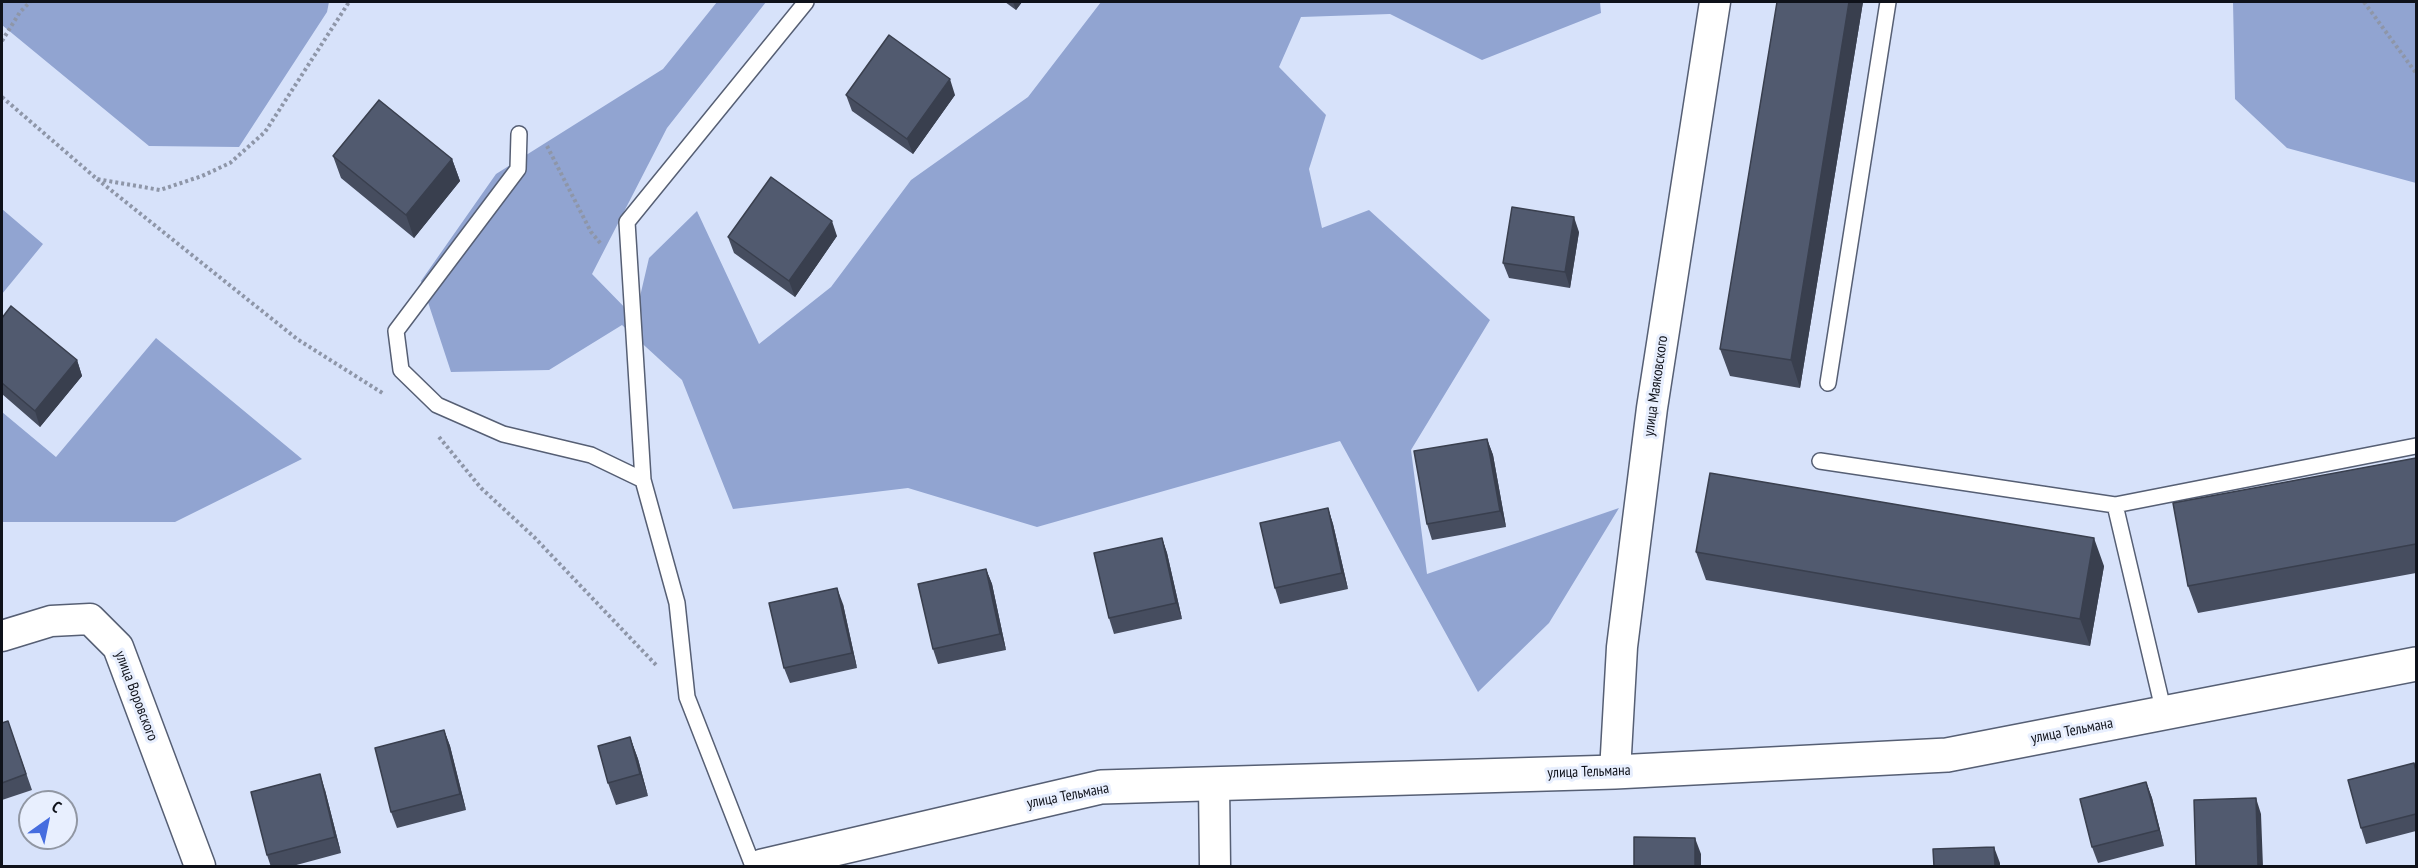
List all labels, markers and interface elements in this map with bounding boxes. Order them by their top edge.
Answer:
street label: улица Маяковского [1640,334,1672,438]
street label: улица Воровского [111,649,161,743]
street label: улица Тельмана [2029,714,2115,748]
street label: улица Тельмана [1547,762,1631,782]
street label: улица Тельмана [1025,779,1111,813]
north arrow [18,790,78,850]
text: С [48,796,65,817]

